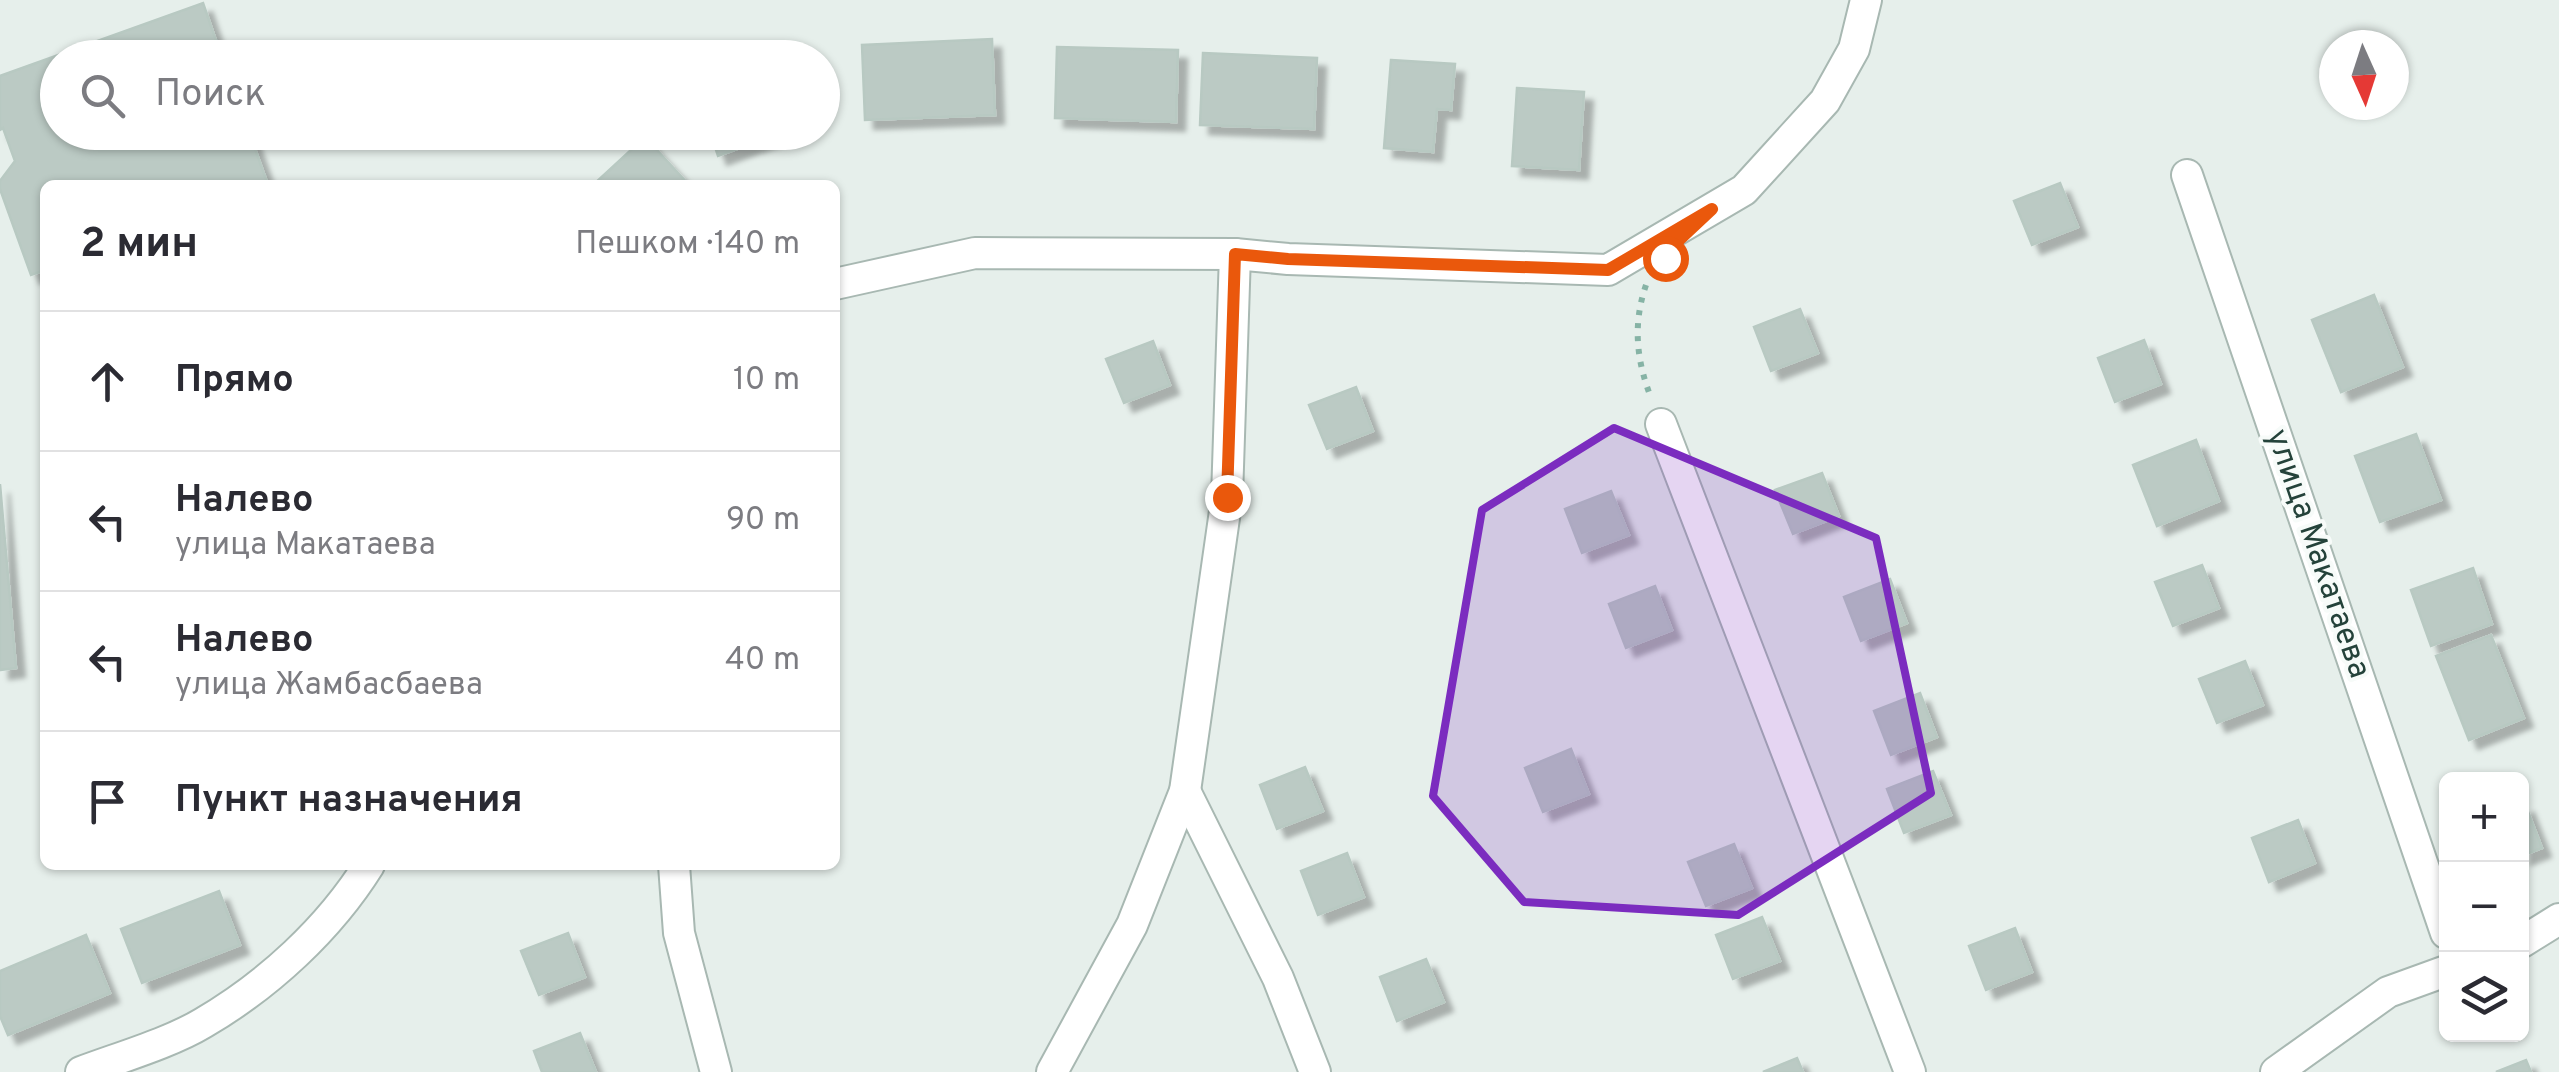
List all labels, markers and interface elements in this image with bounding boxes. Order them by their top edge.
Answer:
north arrow [2319,30,2409,120]
search box [40,40,840,150]
icon: search [75,68,130,123]
text: Поиск [155,71,266,120]
text: 2 мин [80,219,198,272]
text: Пешком · 140 m [575,225,800,265]
route start [1643,236,1689,282]
icon: ahead [80,354,135,409]
text: Прямо [175,357,294,406]
text: 10 m [733,361,800,401]
street label: улица Макатаева [2256,424,2378,684]
route end [1205,475,1251,521]
text: Налево [175,477,314,526]
icon: left [80,494,135,549]
text: 90 m [726,501,800,541]
text: улица Макатаева [175,526,436,566]
text: Налево [175,617,314,666]
icon: left [80,634,135,689]
text: 40 m [725,641,800,681]
text: улица Жамбасбаева [175,666,483,706]
map controls [2439,772,2529,1042]
button: + [2439,772,2529,862]
icon: arrive [80,774,135,829]
text: Пункт назначения [175,777,523,826]
button: − [2439,862,2529,952]
button: layers [2439,952,2529,1042]

